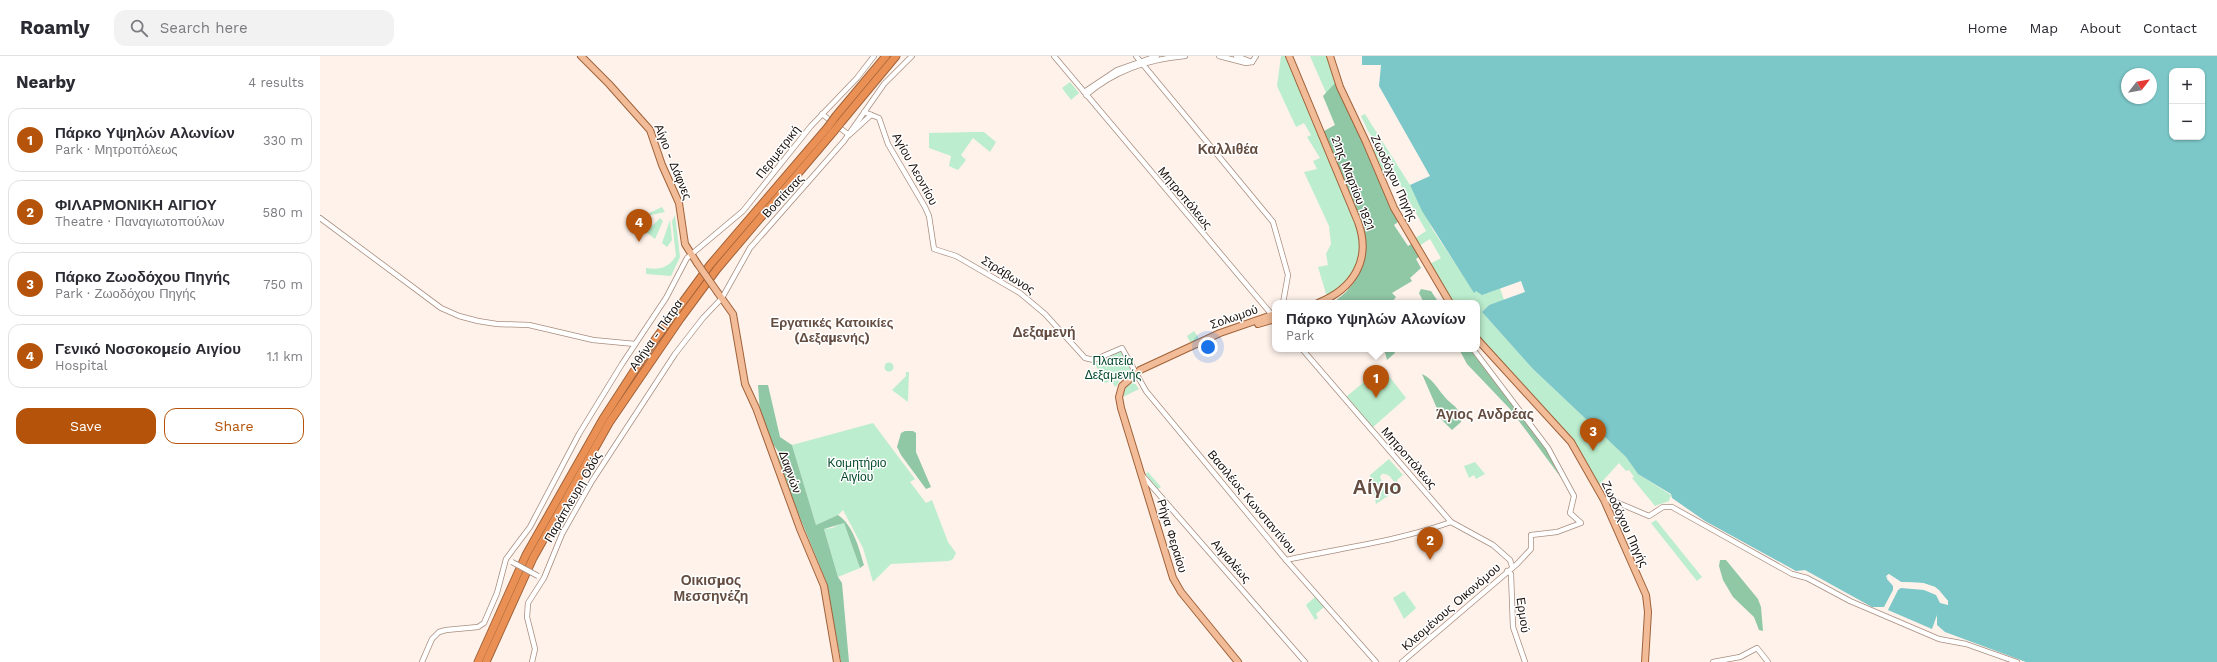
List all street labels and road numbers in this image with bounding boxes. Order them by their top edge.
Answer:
street label: Αίγιο - Δάφνες [651,122,695,202]
street label: Περιμετρική [753,123,803,181]
street label: Αγίου Λεοντίου [889,130,941,208]
street label: Ζωοδόχου Πηγής [1368,133,1420,224]
street label: 21ης Μαρτίου 1821 [1329,134,1377,232]
street label: Μητροπόλεως [1155,164,1215,232]
street label: Βοστίτσας [759,171,807,221]
street label: Στράβωνος [979,253,1037,297]
street label: Αθήνα - Πάτρα [627,297,685,373]
street label: Σολωμού [1208,302,1260,332]
street label: Μητροπόλεως [1379,424,1440,492]
street label: Βασιλέως Κωνσταντίνου [1205,448,1299,556]
street label: Παράπλευρη Οδός [541,449,605,545]
street label: Δαφνών [776,449,804,495]
street label: Ζωοδόχου Πηγής [1599,479,1651,570]
street label: Ρήγα Φεραίου [1154,497,1190,575]
street label: Αιγιαλέως [1208,536,1254,586]
street label: Κλεομένους Οικονόμου [1399,560,1503,654]
street label: Ερμού [1514,596,1532,634]

